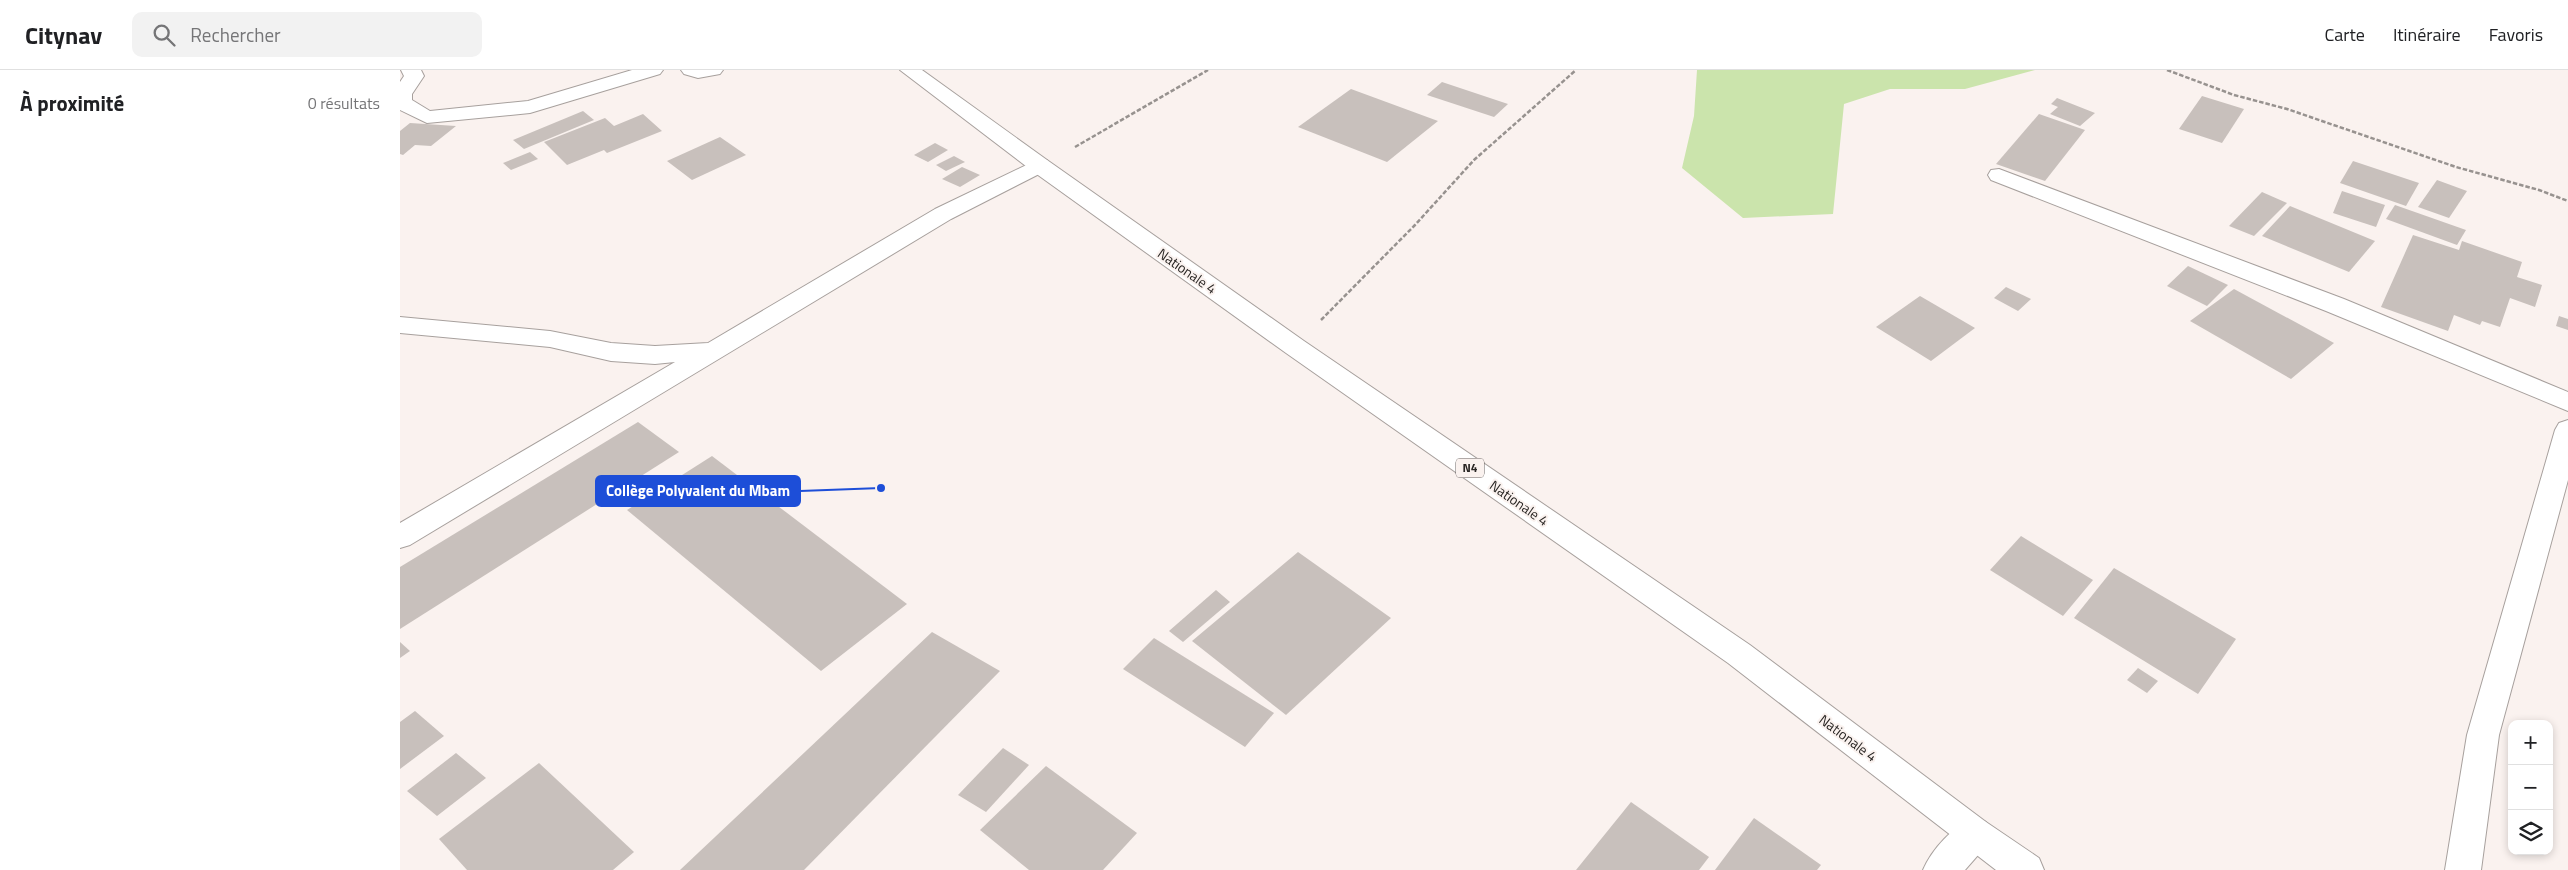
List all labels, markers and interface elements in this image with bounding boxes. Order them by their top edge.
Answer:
search box [132,12,482,57]
text: Citynav [25,17,102,53]
text: Rechercher [190,20,281,49]
icon: search [150,21,178,49]
text: Carte [2324,21,2365,48]
text: Itinéraire [2393,21,2461,48]
text: Favoris [2489,21,2543,48]
text: À proximité [20,87,124,119]
text: 0 résultats [308,91,380,115]
street label: Nationale 4 [1154,243,1221,299]
road number: N4 [1456,458,1484,478]
street label: Nationale 4 [1486,475,1553,531]
callout: Collège Polyvalent du Mbam [596,476,800,506]
text: Collège Polyvalent du Mbam [606,479,790,502]
street label: Nationale 4 [1815,709,1882,766]
map controls [2508,720,2553,855]
button: + [2508,720,2553,765]
button: − [2508,765,2553,810]
button: layers [2508,810,2553,855]

